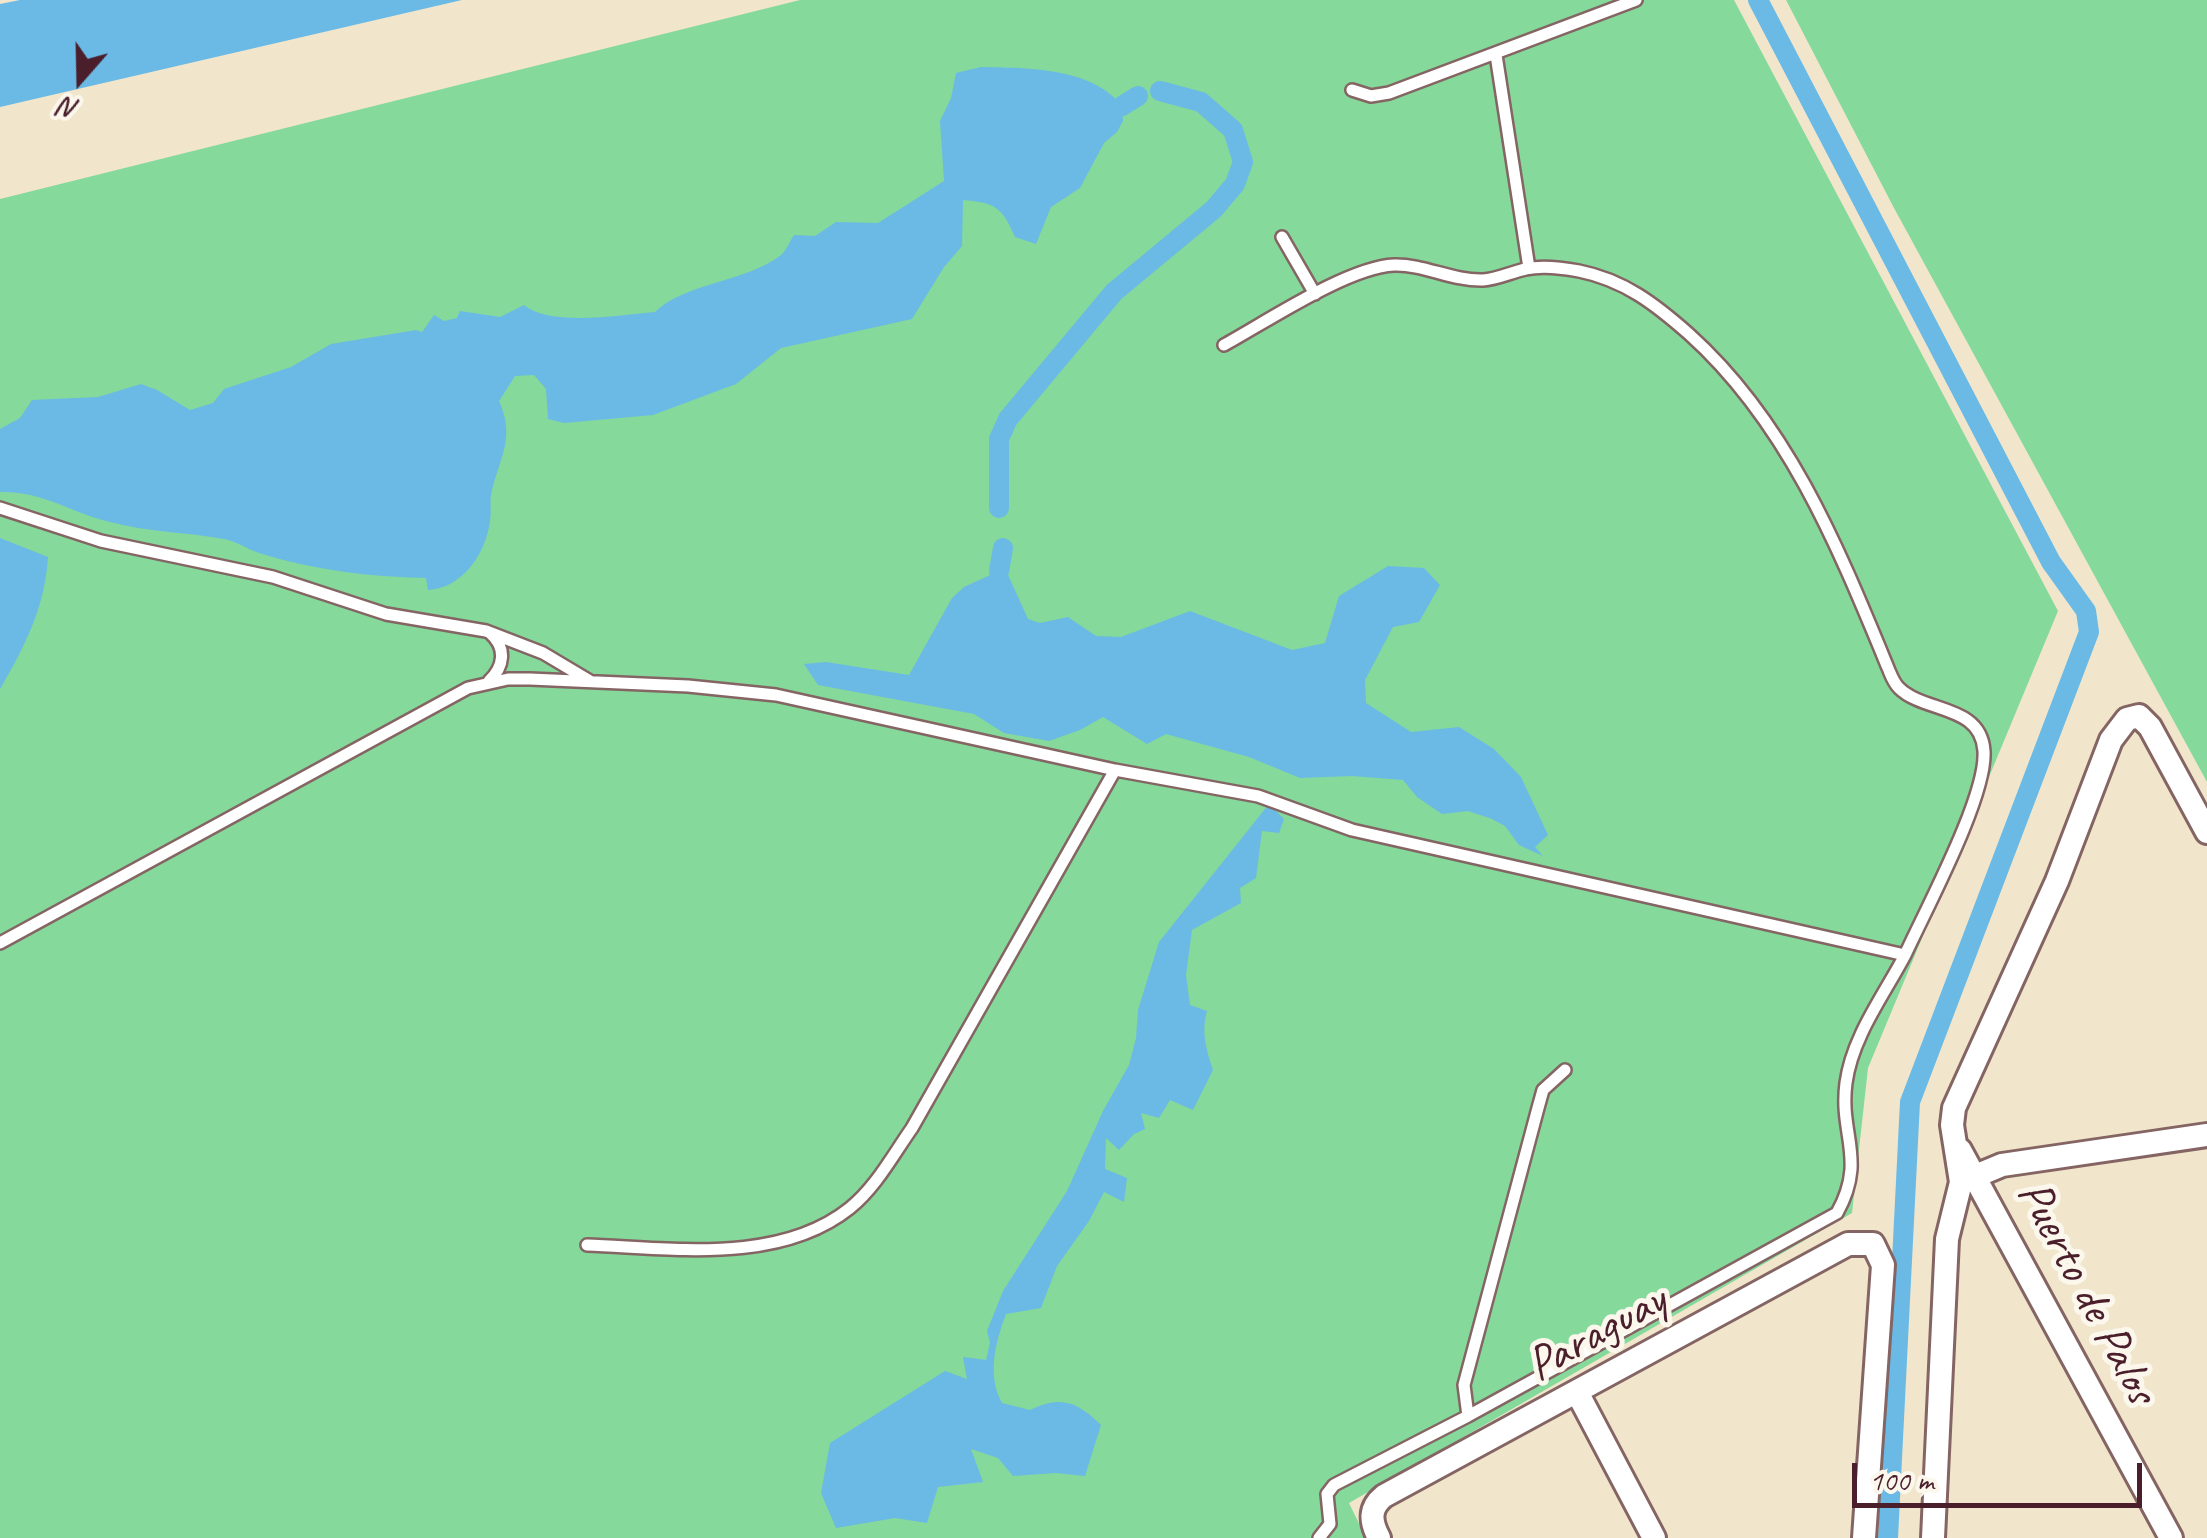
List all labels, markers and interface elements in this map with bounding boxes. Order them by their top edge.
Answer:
north arrow [30,30,130,130]
text: N [55,89,84,128]
street label: Puerto de Palos [2003,1171,2169,1415]
street label: Paraguay [1517,1272,1677,1396]
scale bar [1857,1443,2147,1505]
text: 100 m [1869,1461,1934,1499]

